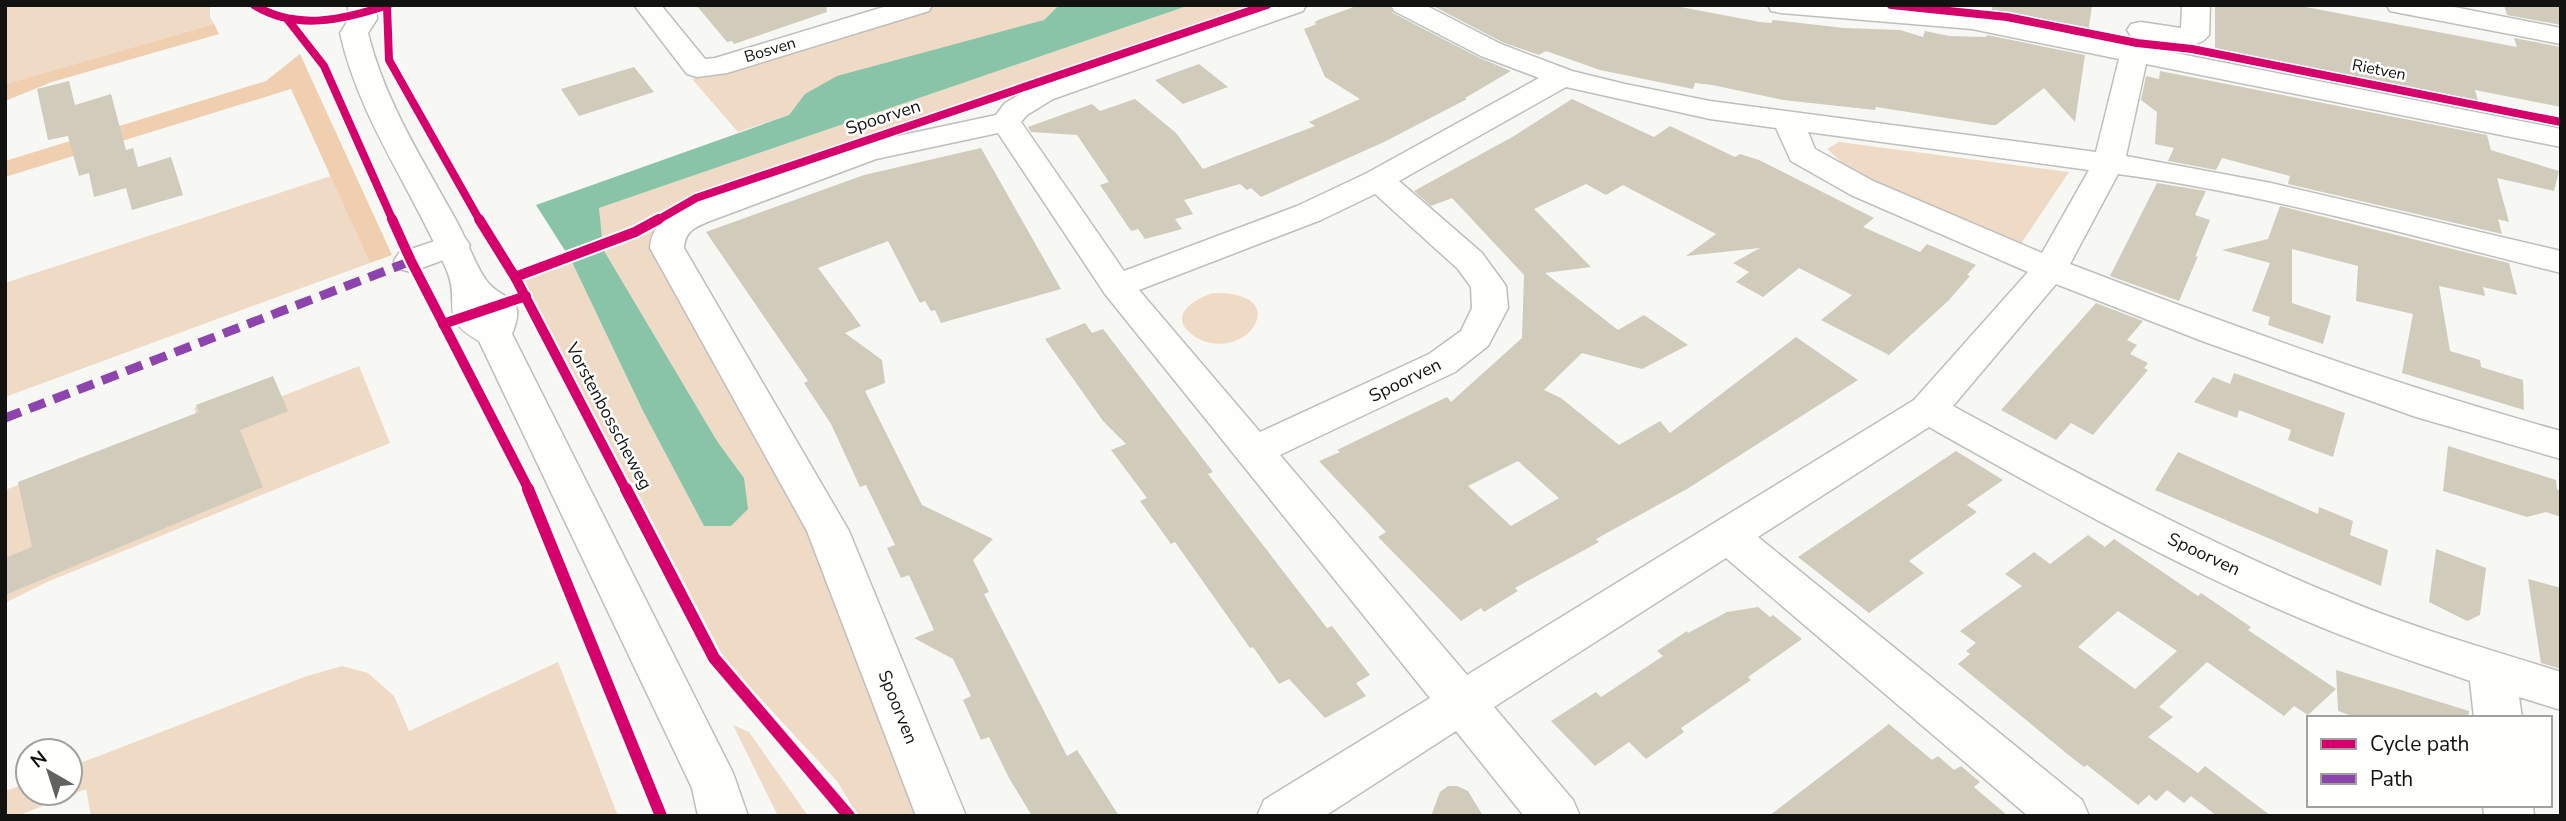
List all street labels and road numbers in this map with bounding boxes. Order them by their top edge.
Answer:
street label: Bosven [741,32,799,68]
street label: Rietven [2350,54,2408,86]
street label: Spoorven [842,94,924,140]
street label: Vorstenbosscheweg [560,337,658,494]
street label: Spoorven [1365,352,1445,408]
street label: Spoorven [2164,527,2244,581]
street label: Spoorven [872,667,924,747]

